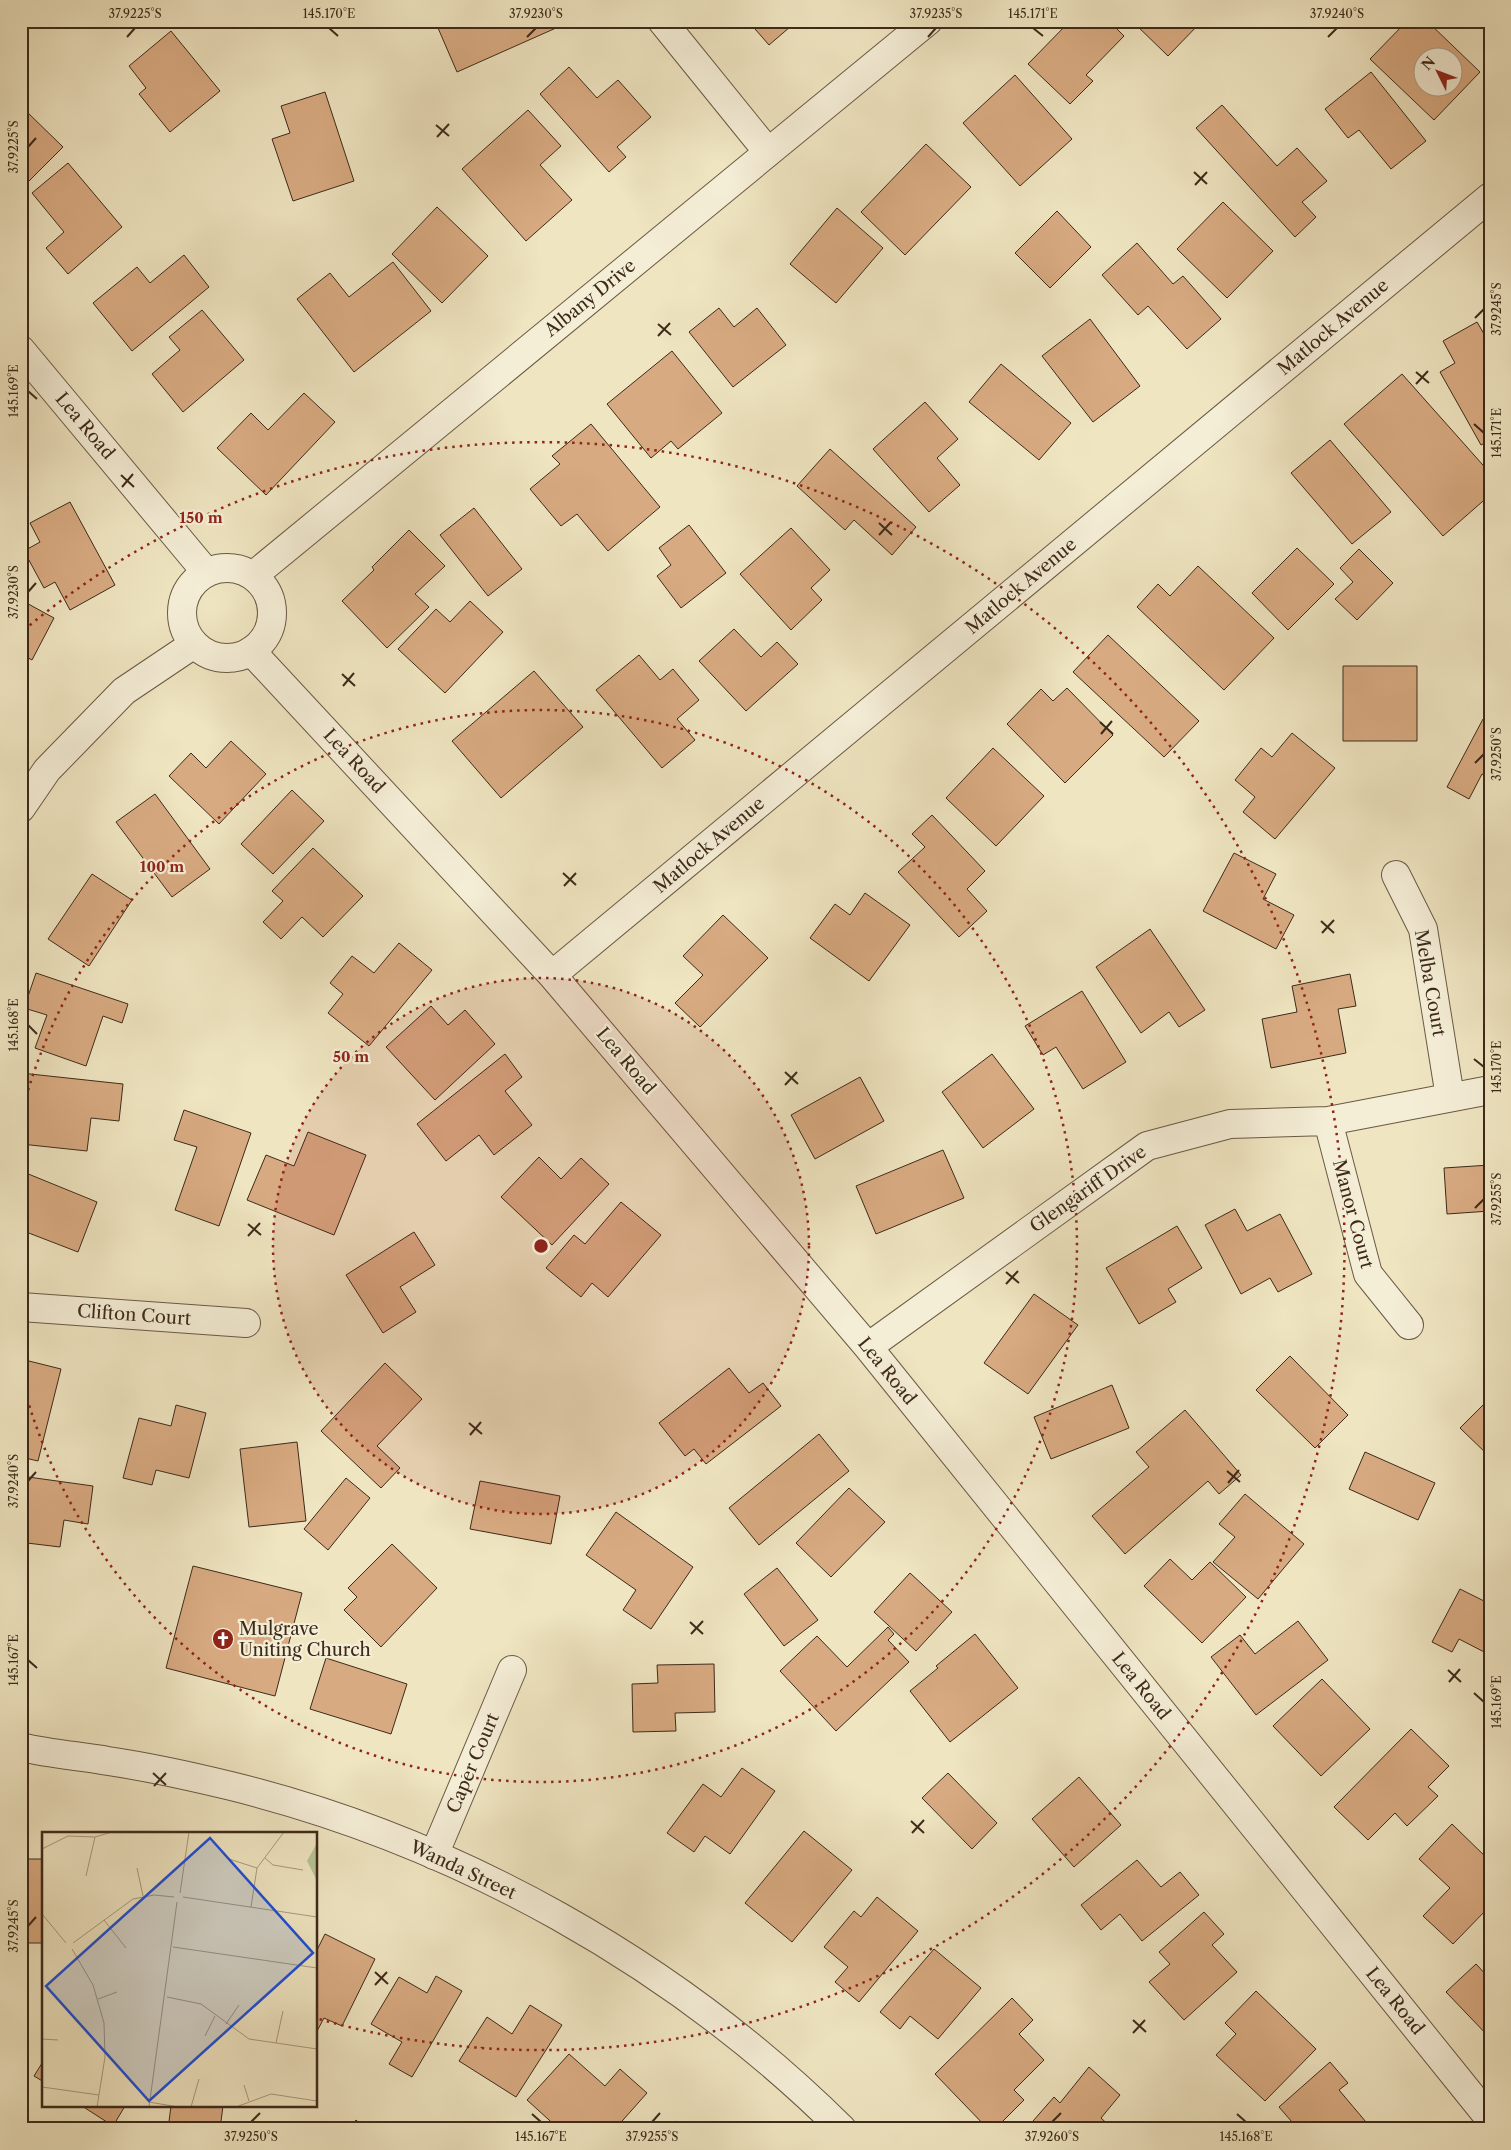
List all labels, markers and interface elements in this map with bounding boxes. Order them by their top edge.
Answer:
text: 37.9225°S [108,6,162,21]
text: 145.170°E [303,6,355,21]
text: 37.9230°S [509,6,563,21]
text: 37.9235°S [910,6,962,21]
text: 145.171°E [1008,6,1058,21]
text: 37.9240°S [1310,6,1364,21]
north arrow [1414,48,1464,98]
text: N [1418,53,1439,74]
text: 37.9225°S [6,120,21,174]
street label: Albany Drive [539,255,640,342]
street label: Matlock Avenue [1273,274,1393,380]
text: 37.9245°S [1489,282,1504,336]
text: 145.169°E [6,364,21,418]
street label: Lea Road [51,388,119,464]
text: 145.171°E [1489,408,1504,458]
text: 150 m [179,508,223,527]
street label: Matlock Avenue [961,533,1081,639]
text: 37.9230°S [6,565,21,619]
street label: Lea Road [319,724,390,798]
text: 37.9250°S [1489,727,1504,781]
street label: Matlock Avenue [649,792,769,898]
text: 100 m [140,857,184,876]
street label: Melba Court [1410,928,1450,1039]
text: 145.168°E [6,998,21,1052]
street label: Lea Road [592,1023,660,1099]
text: 145.170°E [1489,1041,1504,1093]
text: 50 m [333,1047,369,1066]
street label: Glengariff Drive [1026,1141,1150,1237]
street label: Manor Court [1328,1157,1378,1271]
text: 37.9255°S [1489,1173,1504,1225]
centre of rings [532,1237,550,1255]
street label: Clifton Court [76,1300,192,1330]
street label: Lea Road [853,1333,921,1409]
text: 37.9240°S [6,1454,21,1508]
place label: Mulgrave Uniting Church [239,1618,371,1661]
church icon: Mulgrave Uniting Church [211,1627,235,1651]
text: 145.167°E [6,1634,21,1686]
street label: Lea Road [1107,1648,1175,1724]
text: 145.169°E [1489,1675,1504,1729]
street label: Caper Court [442,1709,504,1816]
inset map [42,1832,318,2108]
street label: Wanda Street [405,1835,520,1905]
text: 37.9245°S [6,1899,21,1953]
street label: Lea Road [1361,1963,1429,2039]
text: 37.9250°S [224,2129,278,2144]
text: 145.167°E [515,2129,567,2144]
text: 37.9255°S [626,2129,678,2144]
text: 37.9260°S [1025,2129,1079,2144]
text: 145.168°E [1219,2129,1273,2144]

